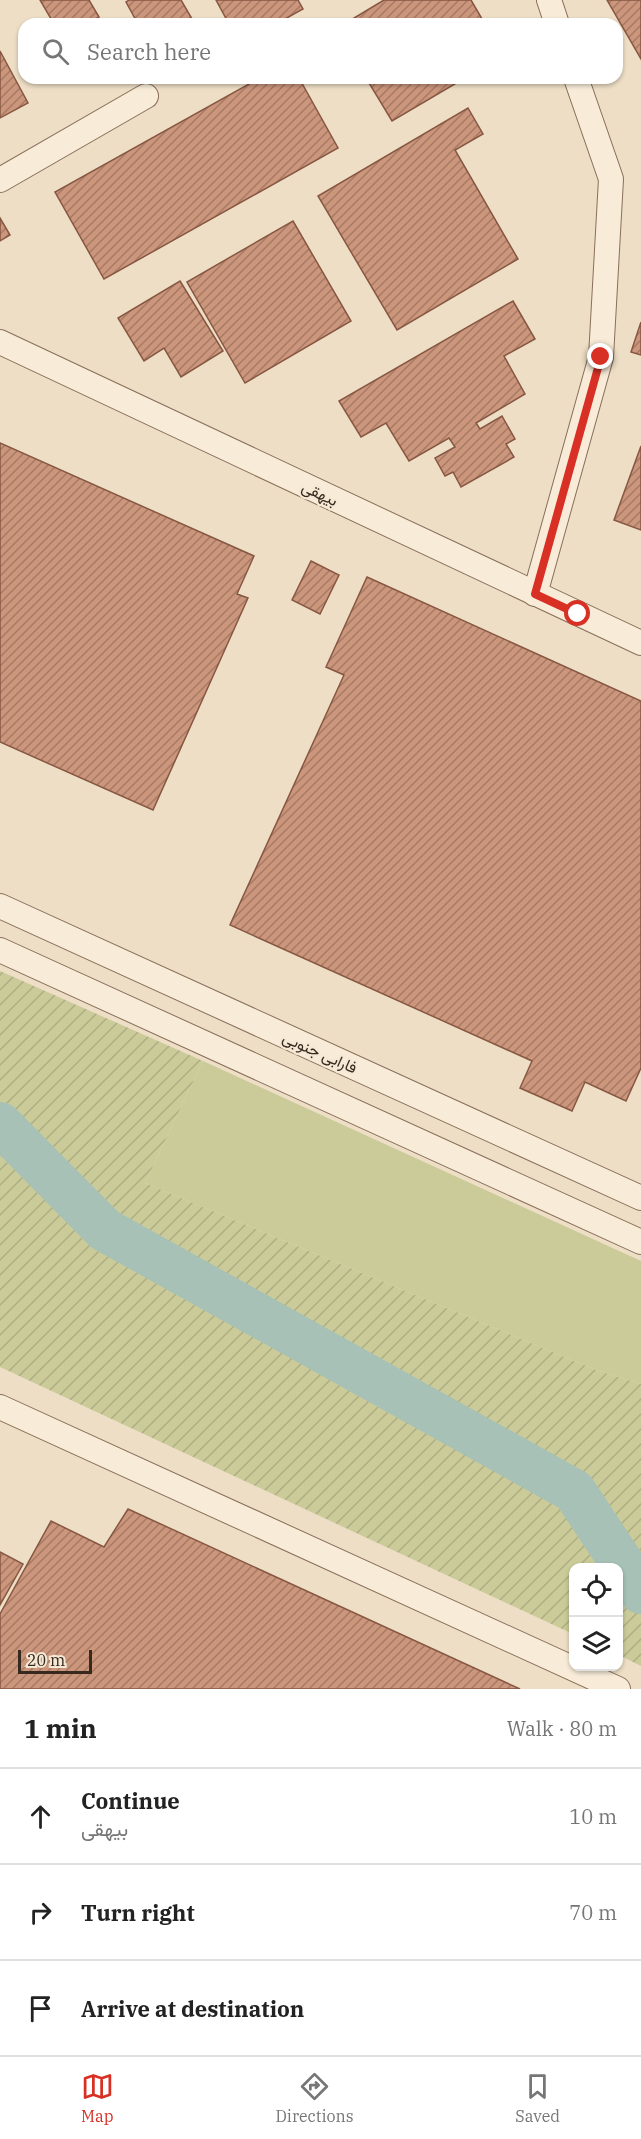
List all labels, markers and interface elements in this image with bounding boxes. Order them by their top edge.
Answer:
search box [18,18,623,84]
icon: search [39,35,72,68]
text: Search here [87,37,211,66]
route end [587,343,613,369]
street label: بیهقی [298,476,341,511]
route start [564,600,590,626]
street label: فارابی جنوبی [279,1027,360,1078]
map controls [569,1563,623,1671]
button: locate [569,1563,623,1617]
button: layers [569,1617,623,1671]
scale bar [18,1647,92,1674]
text: 20 m [27,1650,65,1670]
text: 1 min [24,1711,97,1745]
text: Walk · 80 m [507,1715,617,1742]
text: Continue [81,1786,180,1815]
icon: ahead [24,1800,57,1833]
text: 10 m [569,1803,617,1830]
text: بیهقی [81,1815,128,1842]
icon: right [24,1896,57,1929]
text: Turn right [81,1898,195,1927]
text: 70 m [569,1899,617,1926]
icon: arrive [24,1992,57,2025]
text: Arrive at destination [81,1994,304,2023]
tab: Map [81,2070,114,2126]
tab: Directions [276,2070,354,2126]
tab: Saved [515,2070,560,2126]

